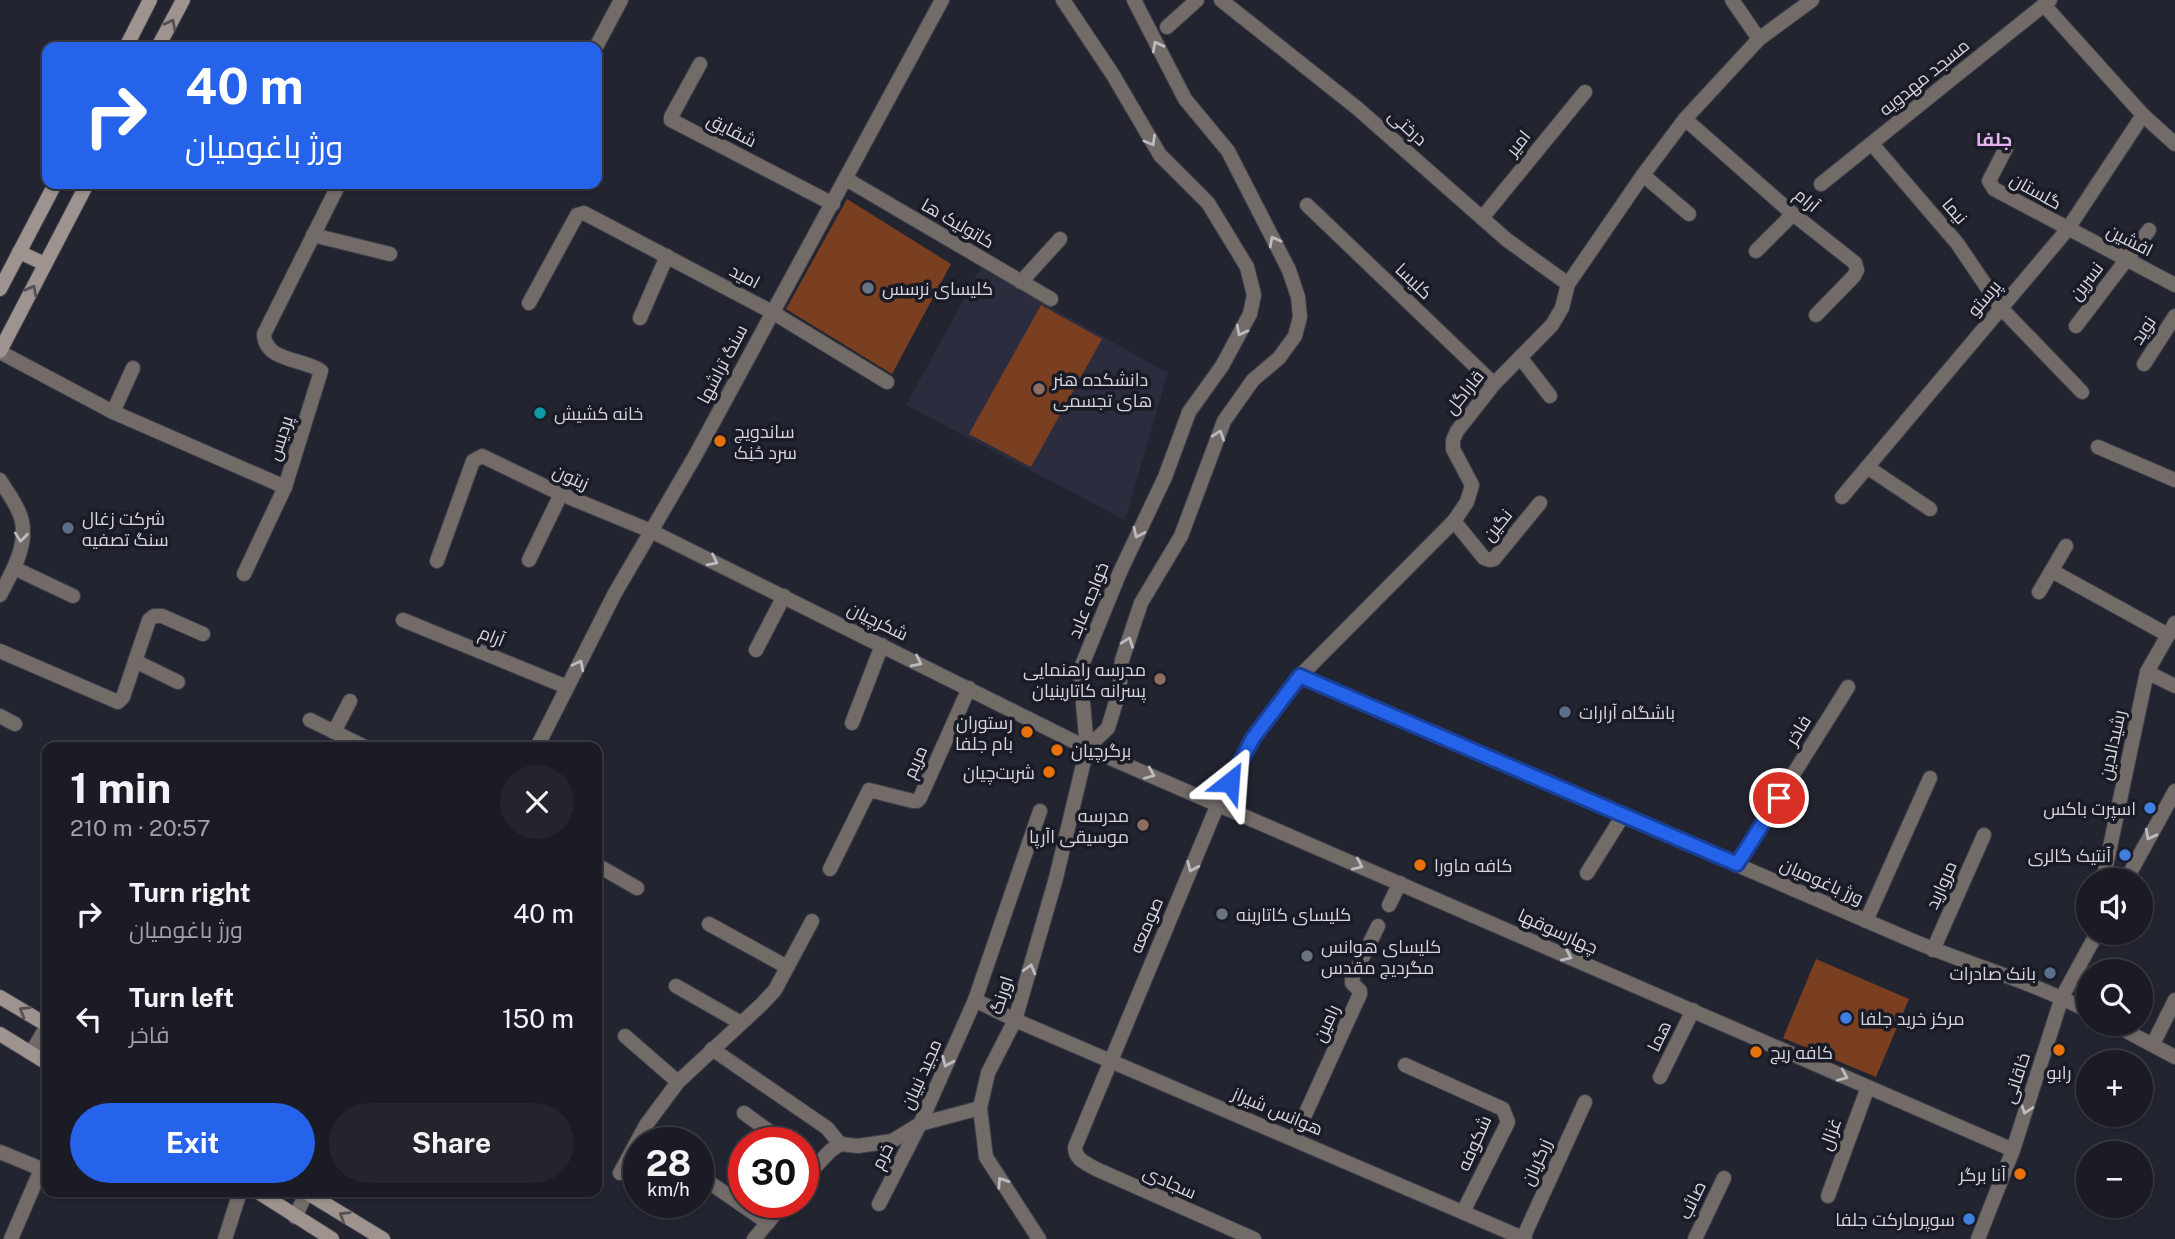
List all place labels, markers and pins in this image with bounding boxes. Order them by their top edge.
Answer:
place label: کلیسای نرسس [882,278,993,300]
marker: کلیسای نرسس [860,280,876,296]
place label: دانشکده هنر های تجسمی [1052,369,1152,412]
marker: دانشکده هنر های تجسمی [1031,381,1047,397]
place label: خانه کشیش [554,403,643,425]
marker: خانه کشیش [532,405,548,421]
place label: ساندویچ سرد حُنِک [734,421,797,464]
marker: ساندویچ سرد حُنِک [712,433,728,449]
place label: شرکت زغال سنگ تصفیه [82,508,169,550]
marker: شرکت زغال سنگ تصفیه [60,520,76,536]
place label: مدرسه راهنمایی پسرانه کاتارینیان [1023,659,1146,703]
marker: مدرسه راهنمایی پسرانه کاتارینیان [1152,671,1168,687]
place label: باشگاه آرارات [1579,702,1675,724]
marker: باشگاه آرارات [1557,704,1573,720]
place label: رستوران بام جلفا [955,712,1013,756]
marker: رستوران بام جلفا [1019,724,1035,740]
place label: برگرچیان [1071,740,1131,763]
marker: برگرچیان [1049,742,1065,758]
place label: شربت‌چیان [963,762,1035,785]
marker: شربت‌چیان [1041,764,1057,780]
pin [1749,768,1809,828]
place label: اسپرت باکس [2043,798,2136,821]
marker: اسپرت باکس [2142,800,2158,816]
place label: مدرسه موسیقی اآرپا [1029,805,1129,849]
marker: مدرسه موسیقی اآرپا [1135,817,1151,833]
place label: آنتیک گالری [2028,845,2111,867]
marker: آنتیک گالری [2117,847,2133,863]
place label: کافه ماورا [1434,855,1513,877]
marker: کافه ماورا [1412,857,1428,873]
place label: کلیسای کاتارینه [1236,904,1351,926]
marker: کلیسای کاتارینه [1214,906,1230,922]
place label: کلیسای هوانس مگردیچ مقدس [1321,936,1441,980]
marker: کلیسای هوانس مگردیچ مقدس [1299,948,1315,964]
place label: بانک صادرات [1949,963,2036,985]
marker: بانک صادرات [2042,965,2058,981]
place label: مرکز خرید جلفا [1860,1008,1965,1030]
marker: مرکز خرید جلفا [1838,1010,1854,1026]
place label: کافه ریچ [1770,1042,1833,1065]
marker: رابو [2051,1042,2067,1058]
marker: کافه ریچ [1748,1044,1764,1060]
place label: رابو [2047,1062,2071,1084]
place label: آنا برگر [1958,1164,2006,1186]
marker: آنا برگر [2012,1166,2028,1182]
place label: سوپرمارکت جلفا [1835,1209,1955,1232]
marker: سوپرمارکت جلفا [1961,1211,1977,1227]

